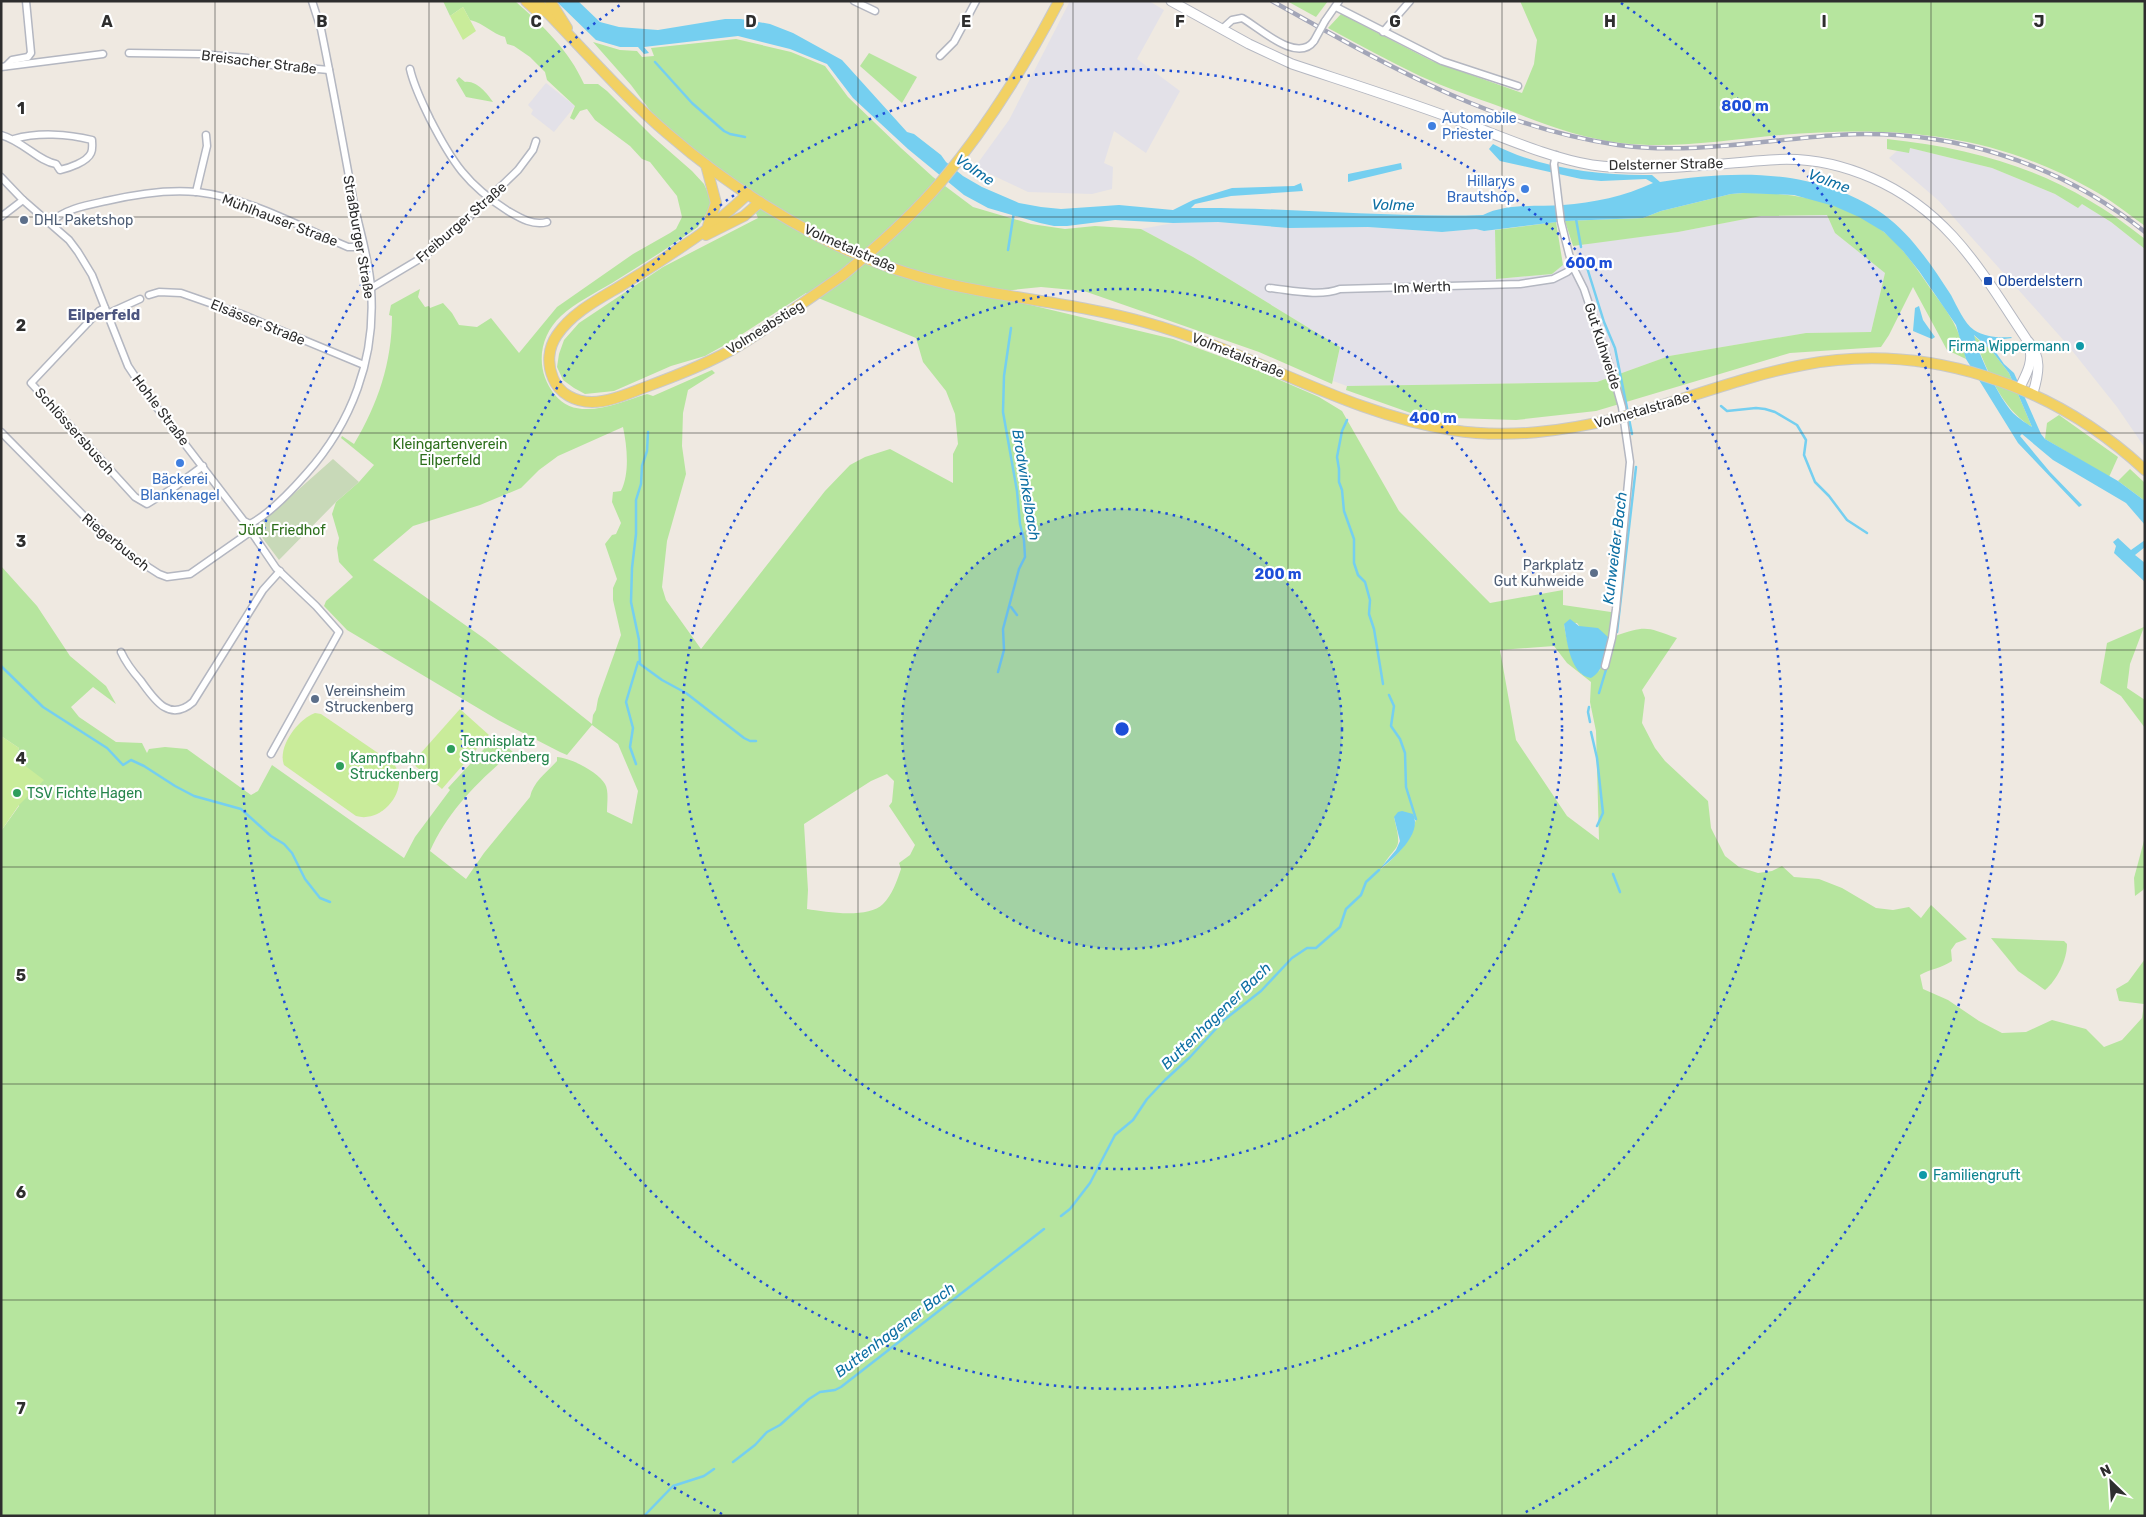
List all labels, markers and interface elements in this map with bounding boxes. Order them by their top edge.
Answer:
text: A [101,12,113,31]
text: B [316,12,328,31]
text: C [530,12,542,31]
text: D [745,12,757,31]
text: E [961,12,971,31]
text: F [1175,12,1185,31]
text: G [1389,12,1401,31]
text: H [1604,12,1616,31]
text: I [1821,12,1827,31]
text: J [2034,12,2044,31]
street label: Breisacher Straße [200,47,318,78]
text: 800 m [1721,97,1769,115]
text: 1 [17,99,25,118]
place label: Automobile Priester [1442,110,1517,143]
marker: Automobile Priester [1426,120,1438,132]
water label: Volme [952,151,998,190]
street label: Delsterner Straße [1609,155,1724,174]
water label: Volme [1806,165,1853,197]
place label: Hillarys Brautshop [1447,173,1515,206]
street label: Straßburger Straße [339,174,378,300]
street label: Freiburger Straße [413,178,510,266]
marker: Hillarys Brautshop [1519,183,1531,195]
street label: Mühlhauser Straße [219,191,340,250]
water label: Volme [1371,196,1415,214]
place label: DHL Paketshop [34,212,133,229]
marker: DHL Paketshop [18,214,30,226]
street label: Volmetalstraße [801,221,898,276]
text: 600 m [1565,254,1613,272]
place label: Oberdelstern [1998,273,2083,290]
marker: Oberdelstern [1982,275,1994,287]
street label: Im Werth [1393,278,1451,297]
street label: Elsässer Straße [208,296,308,349]
street label: Volmeabstieg [723,297,807,358]
street label: Gut Kuhweide [1580,301,1625,392]
district label: Eilperfeld [68,306,140,324]
text: 2 [16,316,26,335]
street label: Volmetalstraße [1189,329,1287,382]
place label: Firma Wippermann [1948,338,2070,355]
marker: Firma Wippermann [2074,340,2086,352]
street label: Hohle Straße [128,371,193,449]
street label: Schlössersbusch [31,384,118,478]
street label: Volmetalstraße [1593,389,1692,432]
text: 400 m [1409,409,1457,427]
water label: Brodwinkelbach [1008,428,1044,542]
park label: Kleingartenverein Eilperfeld [393,436,507,469]
marker: Bäckerei Blankenagel [174,457,186,469]
place label: Bäckerei Blankenagel [140,471,220,504]
water label: Kuhweider Bach [1599,491,1631,605]
street label: Riegerbusch [78,510,153,575]
park label: Jüd. Friedhof [238,522,326,539]
text: 3 [16,532,26,551]
place label: Parkplatz Gut Kuhweide [1494,557,1584,590]
text: 200 m [1254,565,1302,583]
marker: Parkplatz Gut Kuhweide [1588,567,1600,579]
place label: Vereinsheim Struckenberg [325,683,414,716]
marker: Vereinsheim Struckenberg [309,693,321,705]
centre of rings [1113,720,1131,738]
place label: Tennisplatz Struckenberg [461,733,550,766]
marker: Tennisplatz Struckenberg [445,743,457,755]
text: 4 [16,749,27,768]
place label: Kampfbahn Struckenberg [350,750,439,783]
marker: Kampfbahn Struckenberg [334,760,346,772]
place label: TSV Fichte Hagen [27,785,143,802]
marker: TSV Fichte Hagen [11,787,23,799]
water label: Buttenhagener Bach [1157,959,1275,1073]
text: 5 [16,966,26,985]
place label: Familiengruft [1933,1167,2021,1184]
marker: Familiengruft [1917,1169,1929,1181]
text: 6 [16,1183,26,1202]
water label: Buttenhagener Bach [831,1279,959,1381]
text: 7 [16,1399,26,1418]
north arrow [2086,1457,2136,1507]
text: N [2098,1461,2114,1481]

